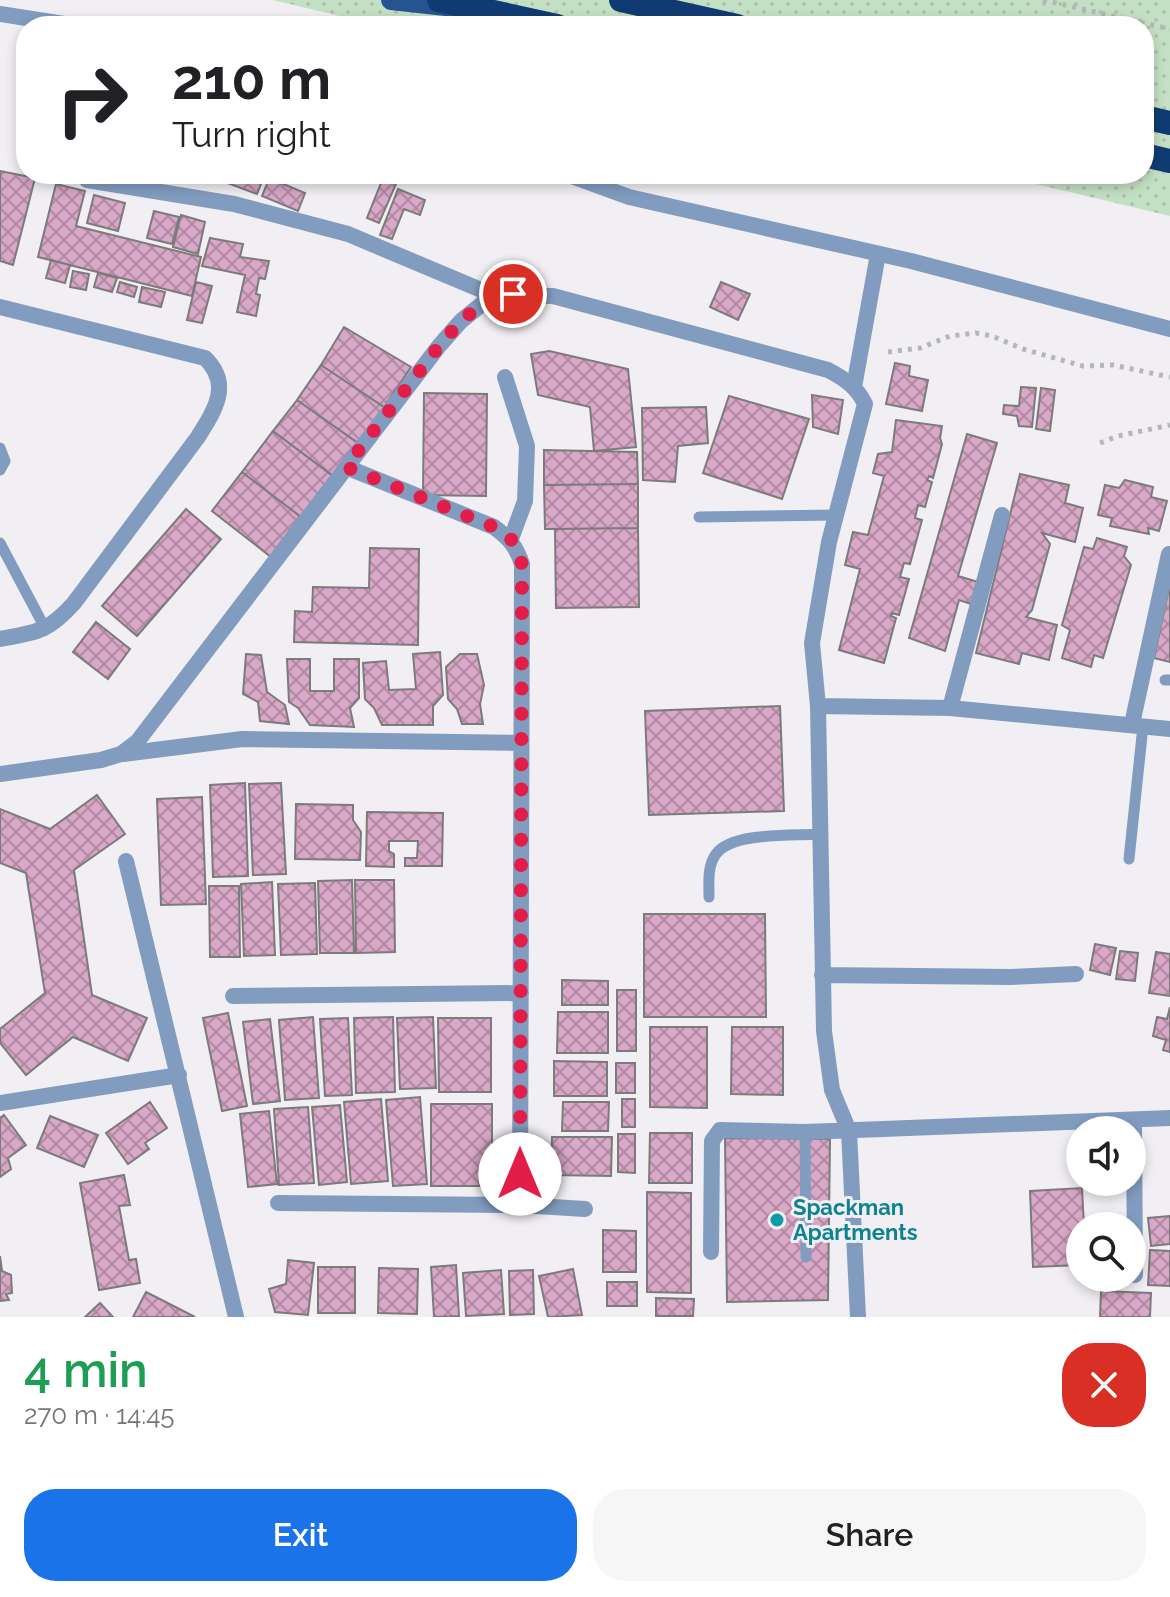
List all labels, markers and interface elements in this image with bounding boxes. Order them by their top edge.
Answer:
text: 210 m [172,46,331,112]
icon: right [40,48,144,152]
text: Turn right [172,113,331,155]
pin [479,260,547,328]
icon: arrive [491,272,535,316]
map controls [1066,1116,1146,1292]
button: sound [1066,1116,1146,1196]
position arrow [478,1132,562,1216]
place label: Spackman Apartments [793,1194,918,1245]
marker: Spackman Apartments [768,1211,786,1229]
button: search [1066,1212,1146,1292]
text: 4 min [24,1342,148,1398]
button: close [1062,1343,1146,1427]
text: 270 m · 14:45 [24,1400,175,1430]
button: Exit [24,1489,577,1581]
button: Share [593,1489,1146,1581]

